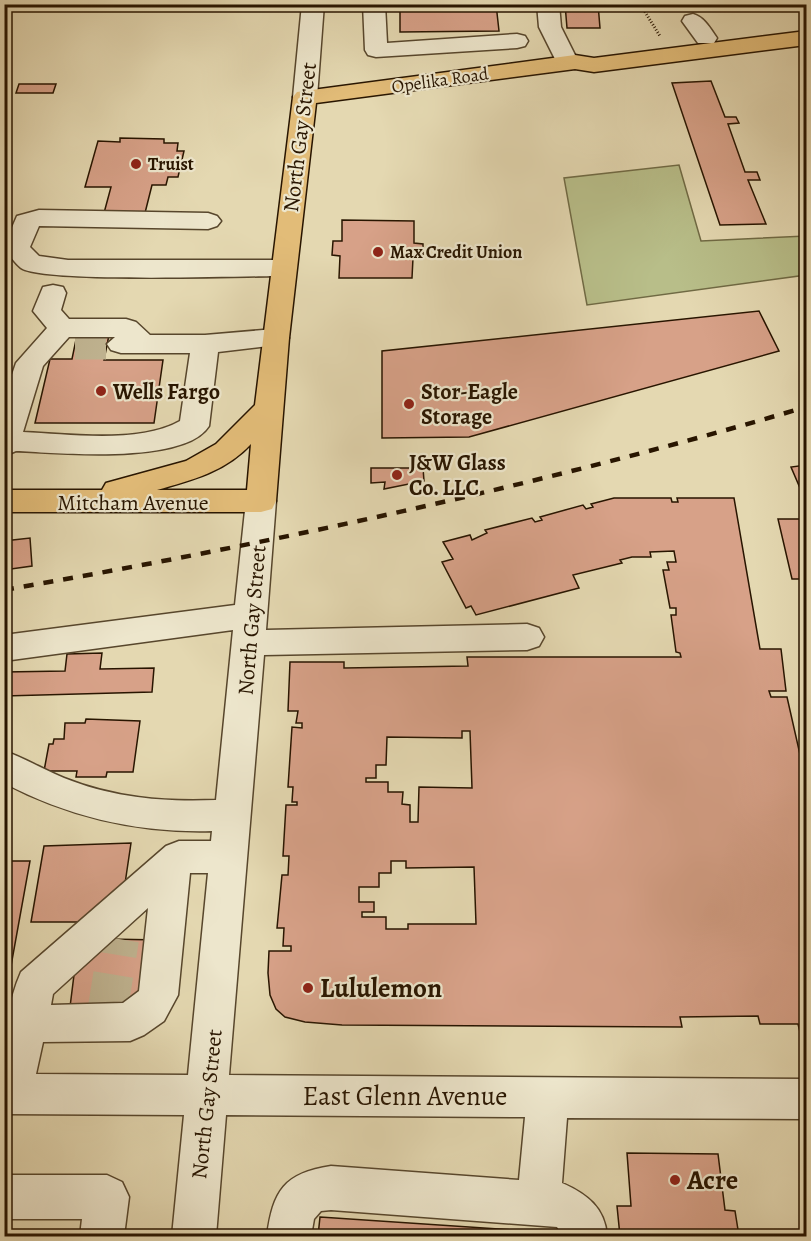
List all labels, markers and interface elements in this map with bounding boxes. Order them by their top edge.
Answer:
street label: North Gay Street [276,61,324,214]
street label: Opelika Road [390,61,490,99]
place label: Truist [148,152,194,176]
marker: Truist [129,157,143,171]
place label: Max Credit Union [390,240,522,264]
marker: Max Credit Union [371,245,385,259]
place label: Wells Fargo [112,377,220,407]
place label: Stor-Eagle Storage [421,377,518,432]
marker: Wells Fargo [94,384,108,398]
marker: Stor-Eagle Storage [402,397,416,411]
place label: J&W Glass Co. LLC [409,448,506,503]
marker: J&W Glass Co. LLC [390,468,404,482]
street label: Mitcham Avenue [57,488,209,518]
street label: North Gay Street [230,544,274,696]
place label: Lululemon [320,970,442,1006]
marker: Lululemon [301,981,315,995]
street label: North Gay Street [184,1028,230,1181]
street label: East Glenn Avenue [303,1078,507,1114]
place label: Acre [686,1162,738,1198]
marker: Acre [668,1173,682,1187]

